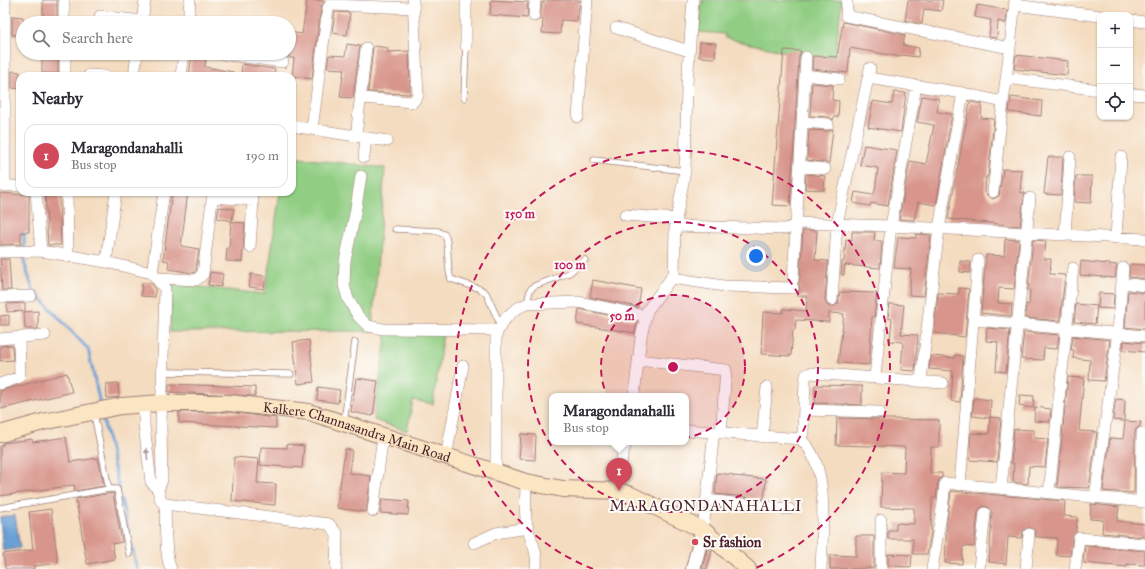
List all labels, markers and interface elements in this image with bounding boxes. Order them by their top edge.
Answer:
map controls [1097,12,1133,120]
button: + [1097,12,1133,48]
search box [16,16,296,60]
icon: search [30,27,52,49]
text: Search here [62,29,133,47]
button: − [1097,48,1133,84]
button: locate [1097,84,1133,120]
text: Nearby [32,88,83,109]
text: Maragondanahalli [71,139,183,157]
text: 1 [43,148,49,164]
text: 190 m [246,148,279,164]
text: Bus stop [71,157,117,173]
text: 150 m [505,207,536,221]
your location [746,246,766,266]
text: 100 m [554,258,587,272]
text: 50 m [609,309,636,323]
centre of rings [666,360,680,374]
popup [549,393,689,445]
street label: Kalkere Channasandra Main Road [262,398,453,466]
text: Maragondanahalli [563,402,675,420]
text: Bus stop [563,420,609,436]
one-way arrow [144,448,151,460]
pin: 1 [606,458,632,491]
district label: MARAGONDANAHALLI [610,497,802,515]
place label: Sr fashion [703,534,762,551]
marker: Sr fashion [690,537,700,547]

